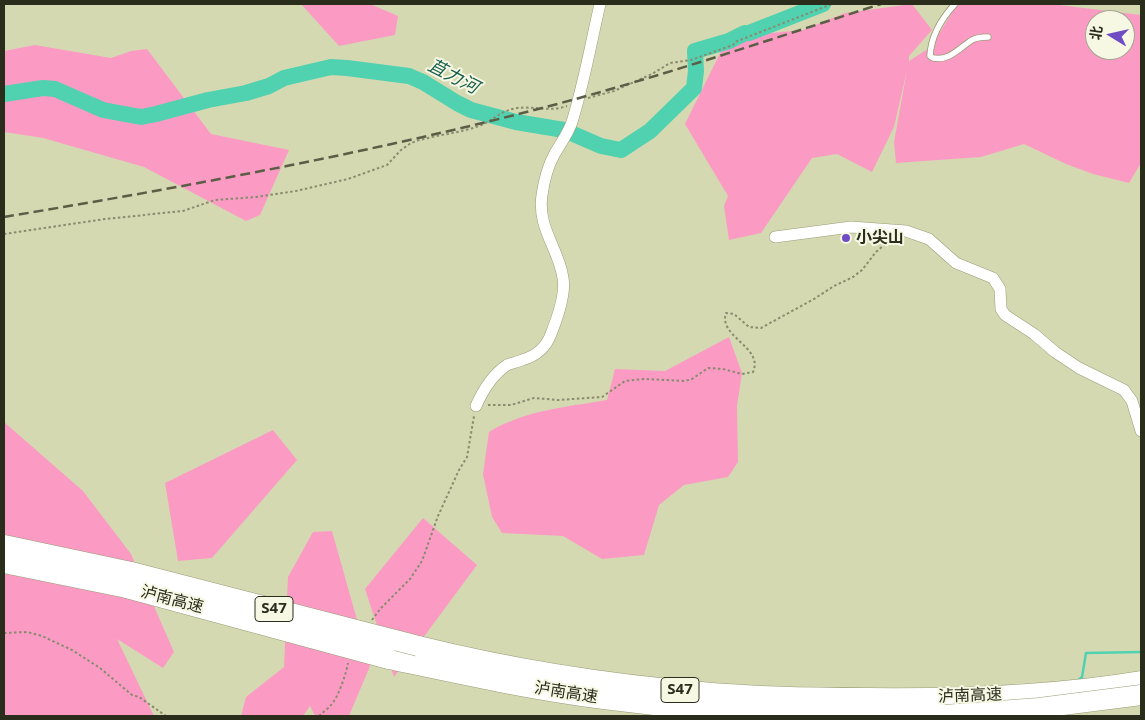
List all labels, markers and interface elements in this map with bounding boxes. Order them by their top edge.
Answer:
north arrow [1085,10,1135,60]
text: 北 [1085,24,1106,41]
water label: 苴力河 [424,55,482,99]
place label: 小尖山 [856,228,904,248]
marker: 小尖山 [840,232,852,244]
street label: 泸南高速 [139,582,205,618]
road number: S47 [255,596,293,622]
road number: S47 [661,678,699,702]
street label: 泸南高速 [533,679,599,707]
street label: 泸南高速 [938,685,1002,707]

